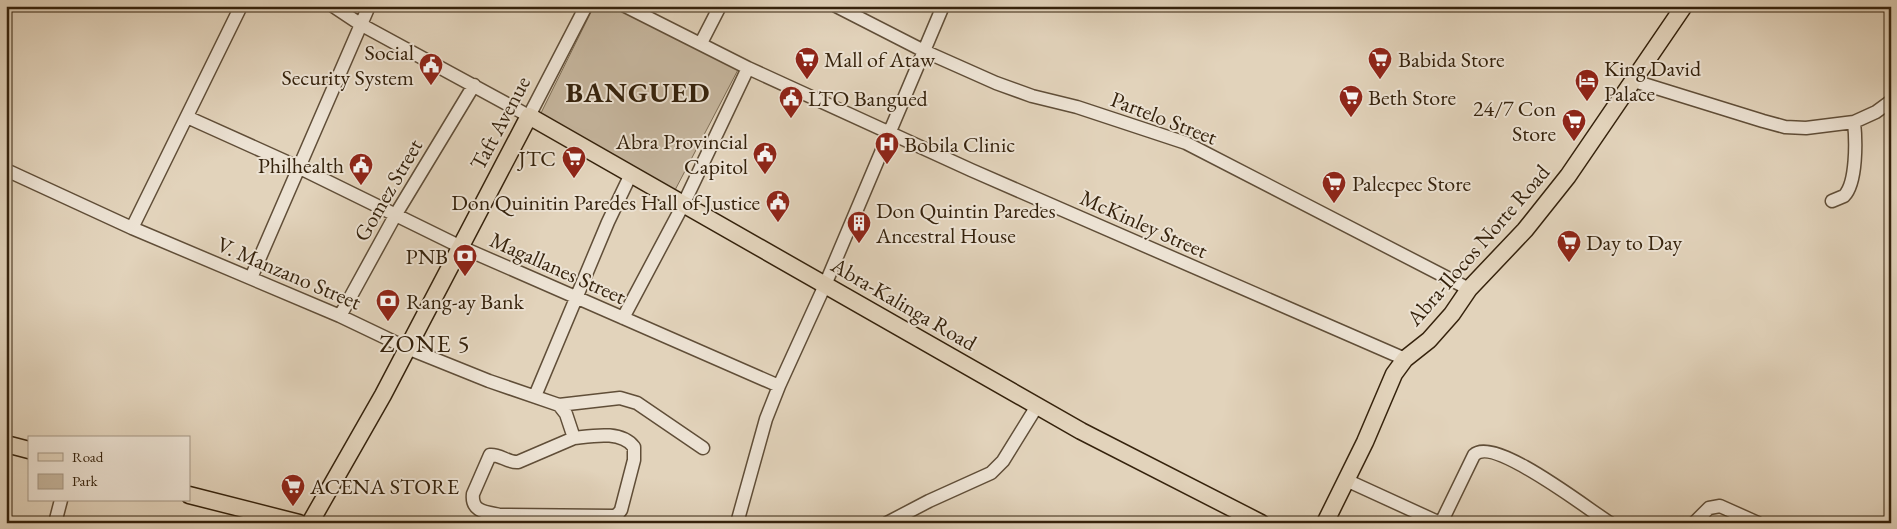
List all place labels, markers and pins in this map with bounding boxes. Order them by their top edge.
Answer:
place label: Social Security System [282,38,414,92]
place label: Mall of Ataw [824,45,936,74]
place label: Babida Store [1398,45,1505,74]
supermarket icon: Mall of Ataw [794,46,820,80]
supermarket icon: Babida Store [1367,46,1393,80]
public building icon: Social Security System [418,52,444,86]
place label: King David Palace [1604,54,1702,108]
hotel icon: King David Palace [1574,68,1600,102]
place label: Beth Store [1368,83,1457,112]
place label: LTO Bangued [808,84,929,113]
supermarket icon: Beth Store [1338,84,1364,118]
public building icon: LTO Bangued [778,85,804,119]
place label: 24/7 Con Store [1473,94,1556,148]
supermarket icon: 24/7 Con Store [1561,108,1587,142]
place label: Abra Provincial Capitol [615,127,748,181]
place label: Bobila Clinic [904,130,1015,159]
hospital icon: Bobila Clinic [874,131,900,165]
public building icon: Abra Provincial Capitol [752,141,778,175]
place label: JTC [517,144,556,173]
supermarket icon: JTC [561,145,587,179]
place label: Philhealth [258,151,344,180]
public building icon: Philhealth [348,152,374,186]
place label: Palecpec Store [1352,169,1472,198]
supermarket icon: Palecpec Store [1321,170,1347,204]
place label: Don Quinitin Paredes Hall of Justice [451,188,760,217]
public building icon: Don Quinitin Paredes Hall of Justice [765,189,791,223]
place label: Don Quintin Paredes Ancestral House [875,196,1056,250]
building icon: Don Quintin Paredes Ancestral House [846,210,872,244]
place label: Day to Day [1586,228,1683,257]
supermarket icon: Day to Day [1556,229,1582,263]
place label: PNB [406,242,448,271]
bank icon: PNB [452,243,478,277]
place label: Rang-ay Bank [406,287,525,316]
bank icon: Rang-ay Bank [375,288,401,322]
place label: ACENA STORE [309,472,459,501]
supermarket icon: ACENA STORE [280,473,306,507]

